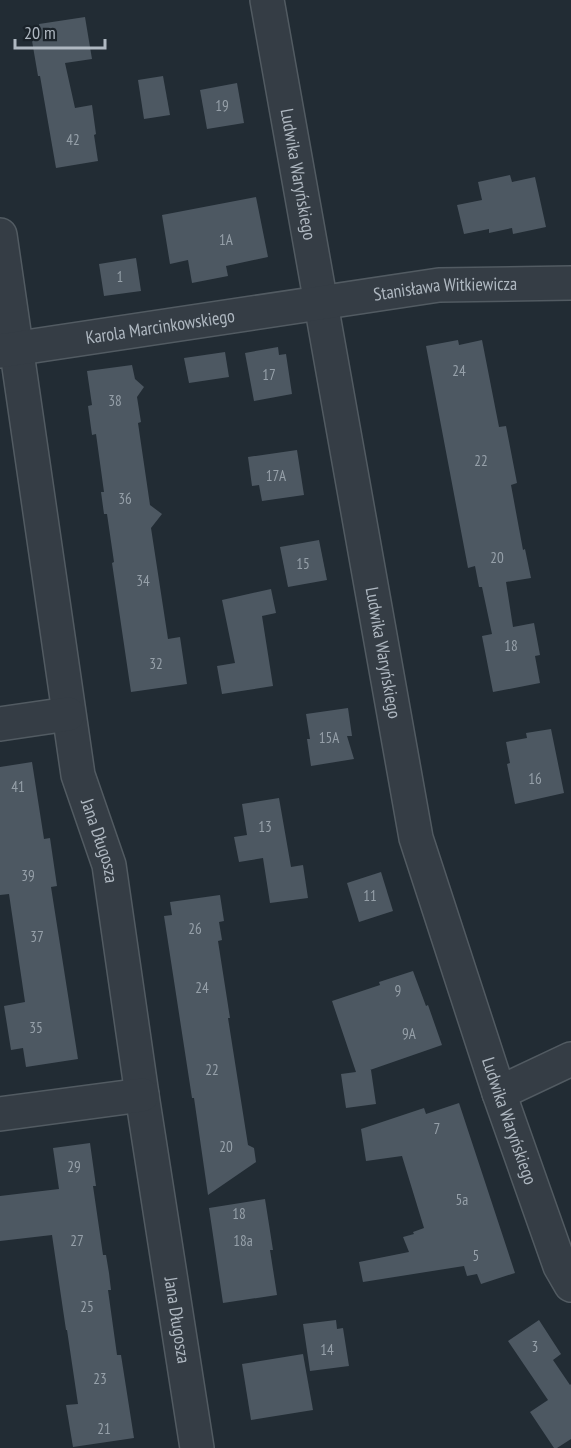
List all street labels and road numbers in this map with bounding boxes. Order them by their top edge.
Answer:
street label: Ludwika Waryńskiego [275,107,322,242]
street label: Stanisława Witkiewicza [372,272,517,306]
street label: Karola Marcinkowskiego [84,304,236,349]
street label: Ludwika Waryńskiego [361,585,407,720]
street label: Jana Długosza [76,794,123,884]
street label: Ludwika Waryńskiego [477,1054,542,1188]
street label: Jana Długosza [159,1274,196,1365]

